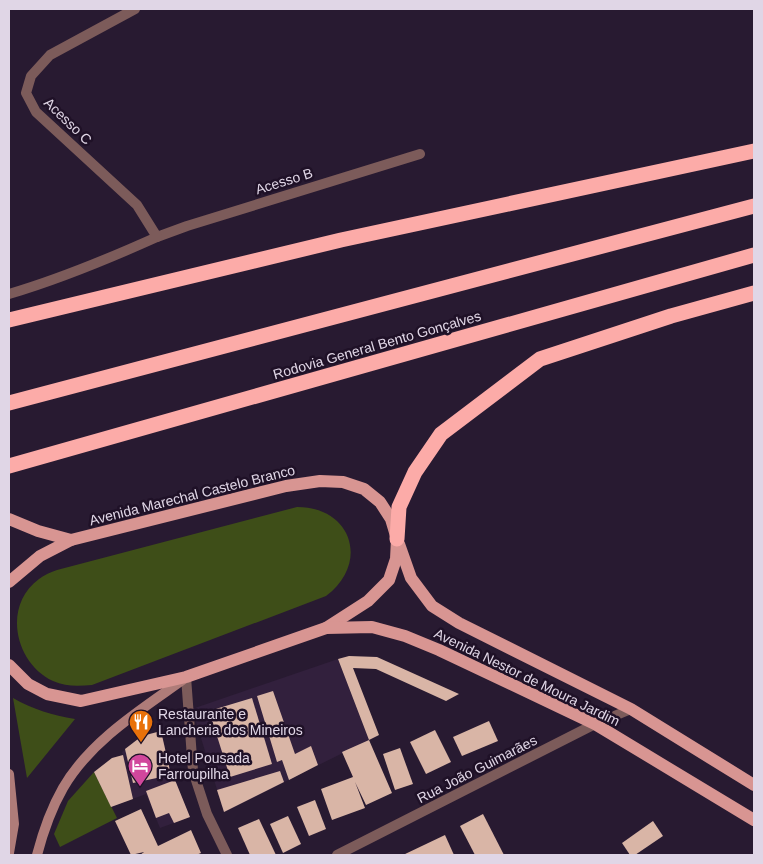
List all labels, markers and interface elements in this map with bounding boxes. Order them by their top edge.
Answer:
street label: Acesso C [41,94,95,148]
street label: Acesso B [253,165,315,197]
street label: Rodovia General Bento Gonçalves [271,308,483,382]
street label: Avenida Marechal Castelo Branco [87,462,297,528]
street label: Avenida Nestor de Moura Jardim [432,625,622,729]
place label: Restaurante e Lancheria dos Mineiros [158,706,303,738]
restaurant icon: Restaurante e Lancheria dos Mineiros [128,709,154,743]
street label: Rua João Guimarães [414,732,540,806]
place label: Hotel Pousada Farroupilha [158,750,250,782]
hotel icon: Hotel Pousada Farroupilha [127,753,153,787]

